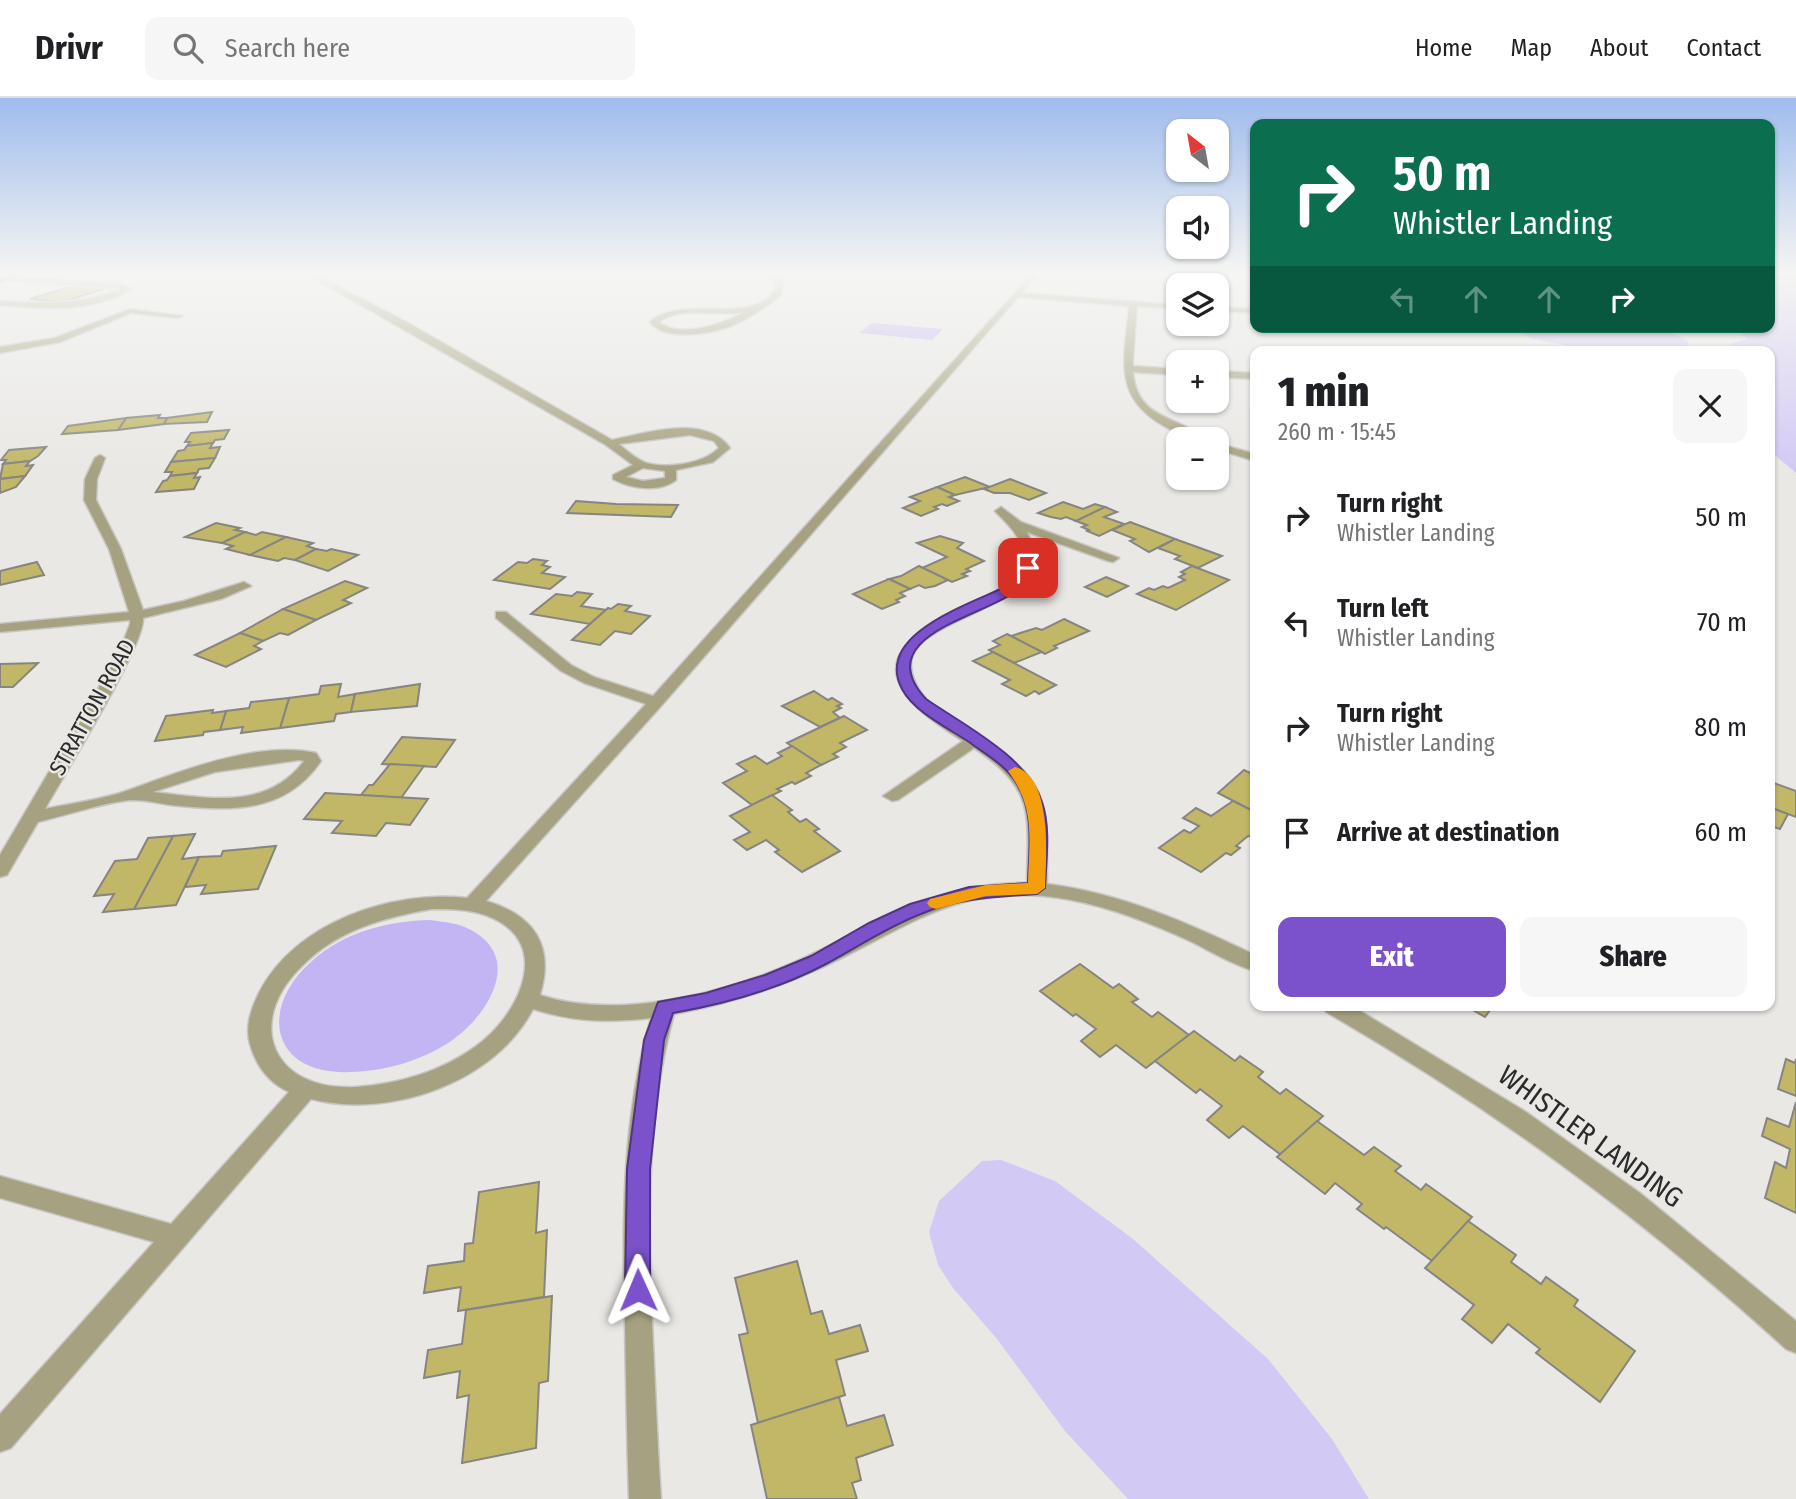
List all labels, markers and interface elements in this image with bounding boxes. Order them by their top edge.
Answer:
search box [145,17,635,80]
text: Drivr [35,28,103,68]
icon: search [169,29,207,67]
text: Search here [225,33,350,64]
text: Home [1415,34,1472,62]
text: Map [1510,34,1552,62]
text: About [1590,34,1648,62]
text: Contact [1686,34,1761,62]
north arrow [1166,119,1228,182]
map controls [1166,119,1229,490]
text: 50 m [1393,144,1491,203]
icon: right [1278,147,1369,238]
button: sound [1166,196,1229,259]
text: Whistler Landing [1393,204,1612,242]
button: layers [1166,273,1229,336]
icon: left [1384,280,1422,318]
icon: ahead [1457,280,1495,318]
icon: ahead [1530,280,1568,318]
icon: right [1603,280,1641,318]
button: + [1166,350,1229,413]
text: 1 min [1278,367,1369,417]
button: close [1673,369,1747,443]
text: 260 m · 15:45 [1278,418,1396,446]
button: − [1166,427,1229,490]
text: Turn right [1337,488,1443,519]
icon: right [1278,499,1316,537]
text: 50 m [1695,502,1747,533]
text: Whistler Landing [1337,519,1494,547]
pin [998,538,1058,598]
icon: arrive [1009,549,1047,587]
text: Turn left [1337,593,1429,624]
icon: left [1278,604,1316,642]
text: 70 m [1697,607,1747,638]
text: Whistler Landing [1337,624,1494,652]
street label: STRATTON ROAD [43,634,141,780]
text: Turn right [1337,698,1443,729]
icon: right [1278,709,1316,747]
text: 80 m [1694,712,1747,743]
text: Whistler Landing [1337,729,1494,757]
icon: arrive [1278,814,1316,852]
text: Arrive at destination [1337,817,1560,848]
text: 60 m [1694,817,1747,848]
button: Exit [1278,917,1506,997]
button: Share [1520,917,1747,997]
street label: WHISTLER LANDING [1492,1058,1689,1214]
position arrow [601,1253,675,1327]

